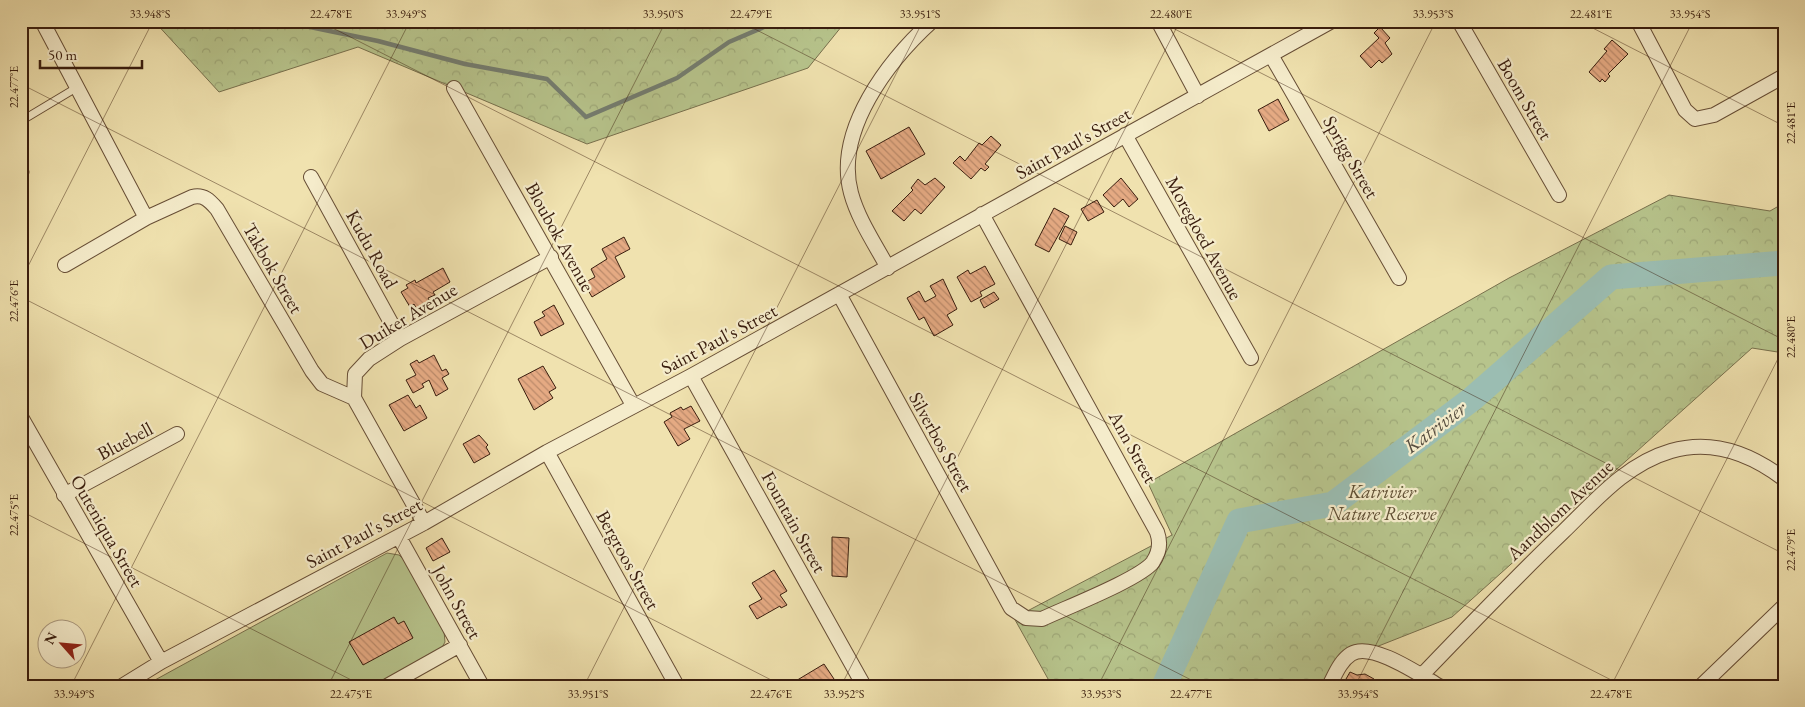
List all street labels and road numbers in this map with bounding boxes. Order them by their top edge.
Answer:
street label: Boom Street [1492,54,1558,144]
street label: Saint Paul's Street [1011,101,1135,185]
street label: Sprigg Street [1317,111,1385,203]
street label: Moregloed Avenue [1160,172,1248,304]
street label: Bloubok Avenue [520,178,600,296]
street label: Kudu Road [340,205,404,293]
street label: Takbok Street [237,218,309,318]
street label: Duiker Avenue [354,277,462,355]
street label: Saint Paul's Street [657,298,781,380]
street label: Silverbos Street [903,388,979,496]
street label: Ann Street [1102,406,1163,488]
street label: Bluebell [93,416,158,466]
street label: Aandblom Avenue [1501,454,1619,567]
street label: Fountain Street [756,467,832,577]
street label: Outeniqua Street [65,470,149,592]
street label: Saint Paul's Street [302,492,426,574]
street label: Bergroos Street [590,506,666,614]
street label: John Street [425,559,488,643]

